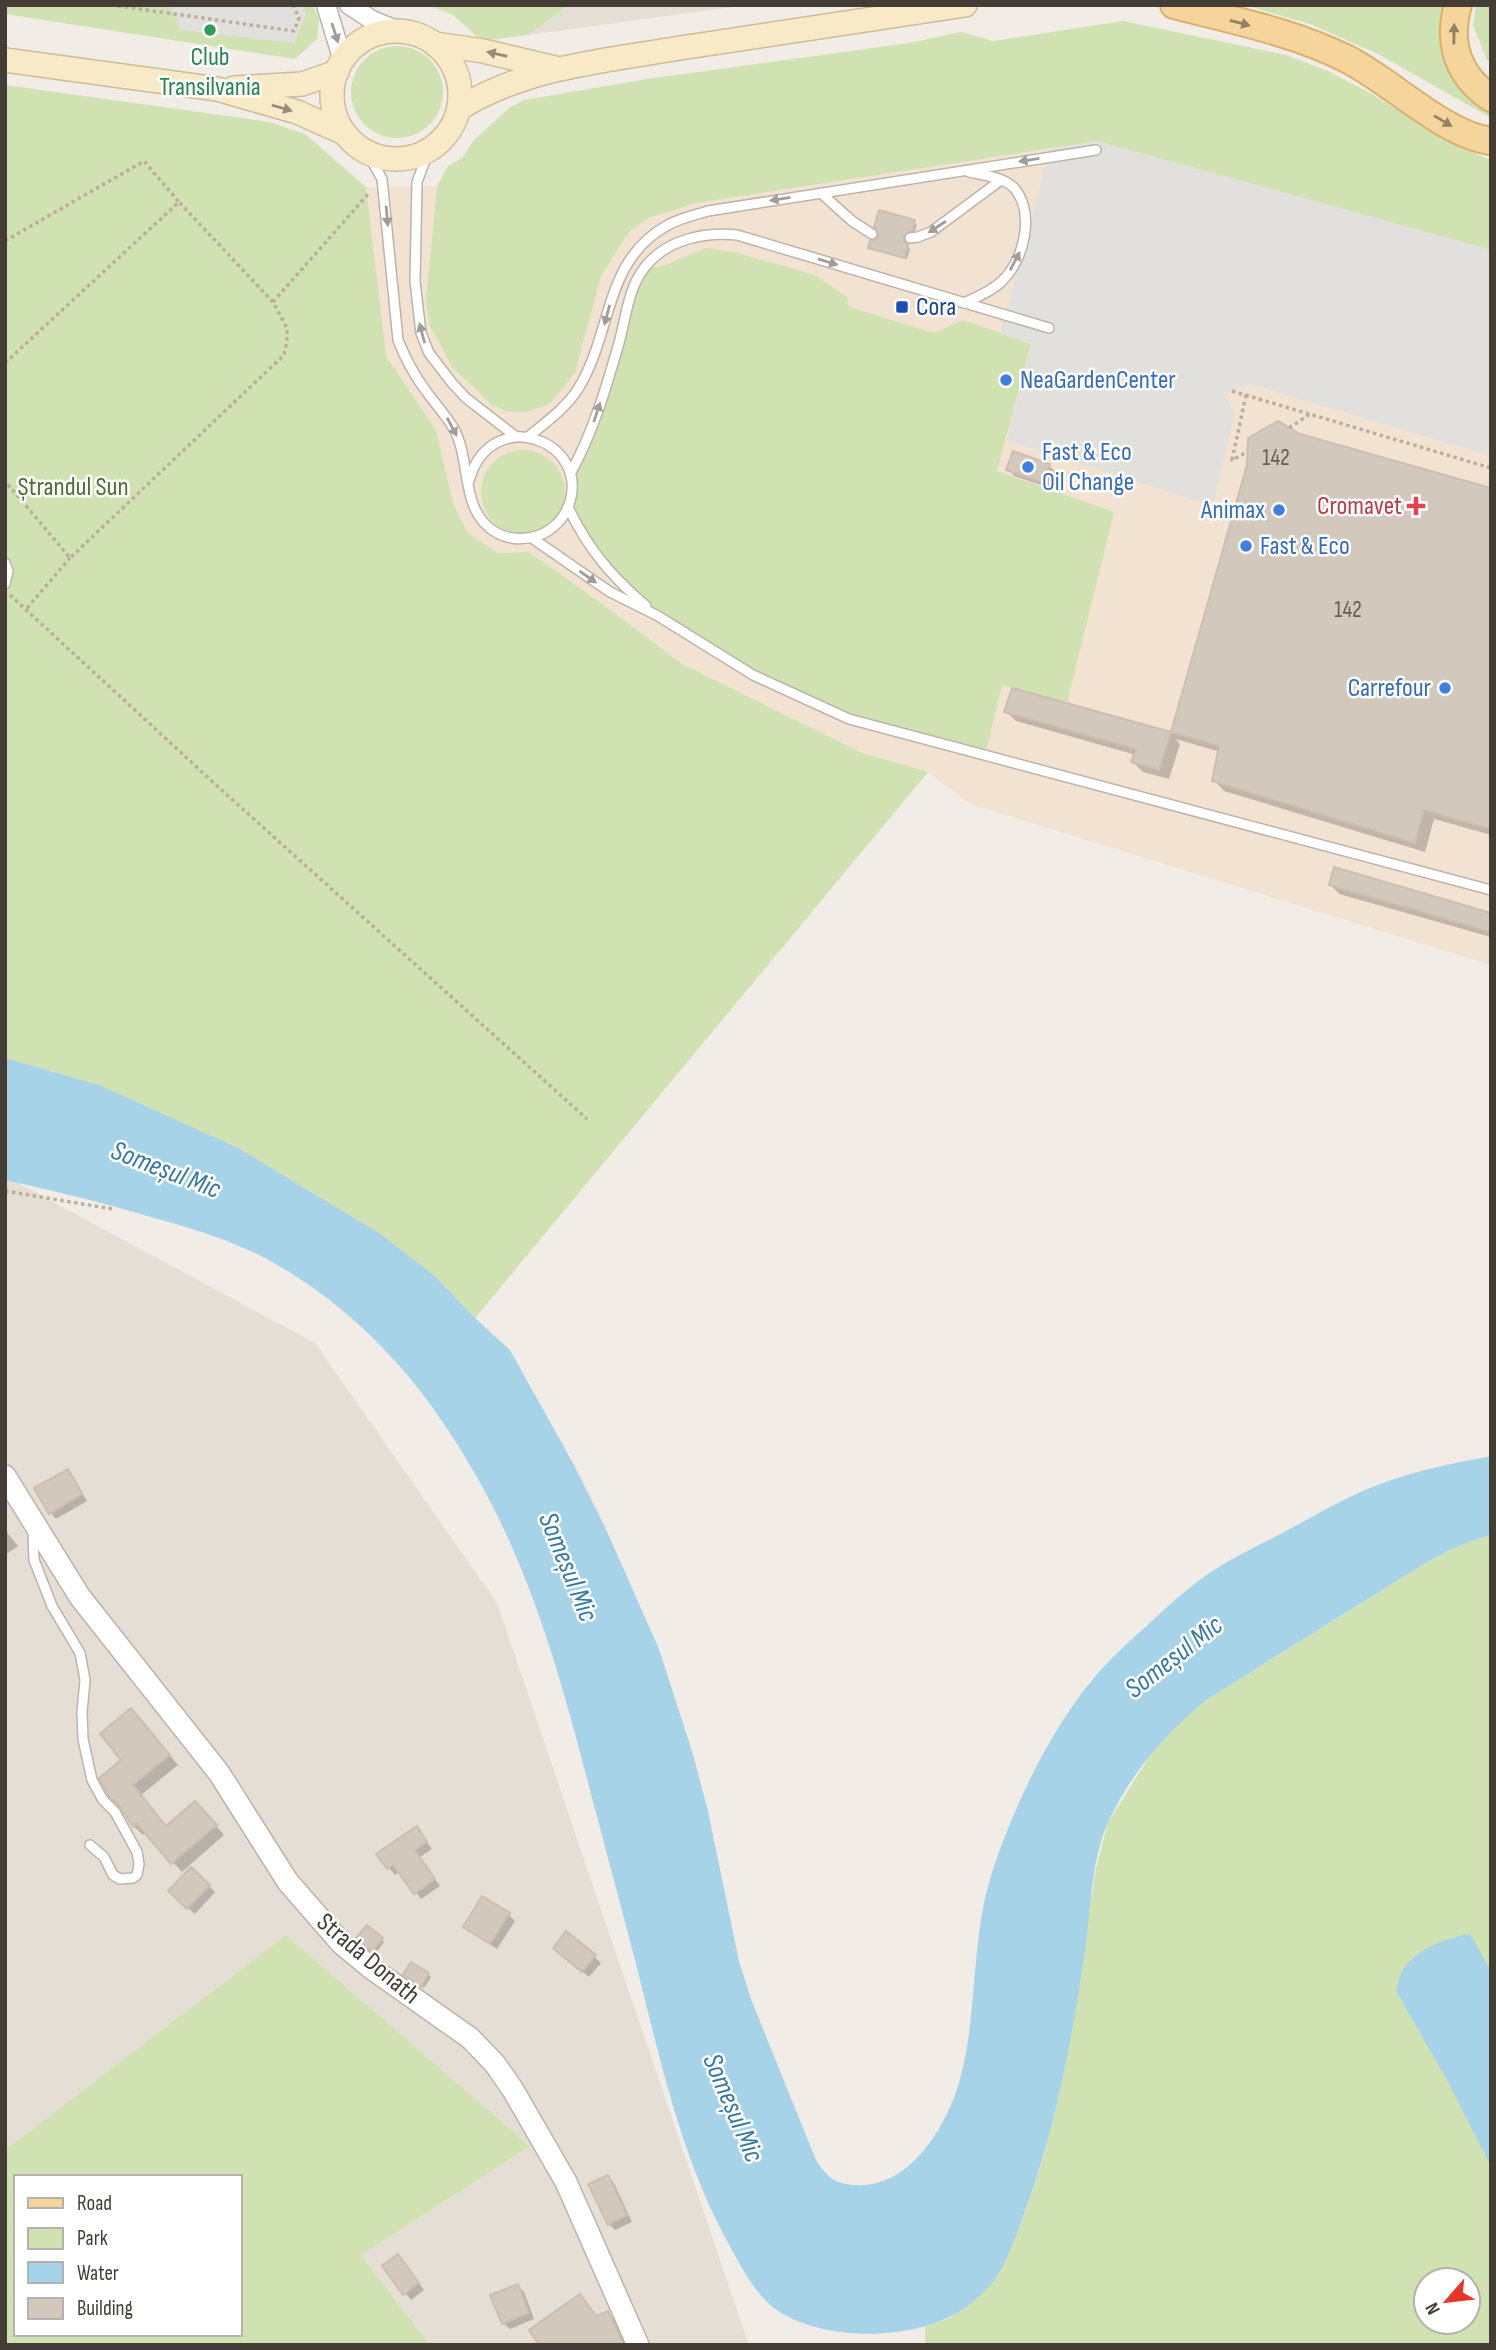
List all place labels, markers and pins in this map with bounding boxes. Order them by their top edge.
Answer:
marker: Club Transilvania [202,22,218,38]
place label: Club Transilvania [159,42,261,103]
place label: Cora [916,292,956,323]
marker: Cora [894,299,910,315]
place label: NeaGardenCenter [1020,365,1176,396]
marker: NeaGardenCenter [998,372,1014,388]
place label: Fast & Eco Oil Change [1042,437,1134,498]
marker: Fast & Eco Oil Change [1020,459,1036,475]
place label: Cromavet [1317,491,1402,522]
place label: Animax [1200,495,1265,526]
marker: Cromavet [1408,498,1424,514]
marker: Animax [1271,502,1287,518]
place label: Fast & Eco [1260,531,1350,562]
marker: Fast & Eco [1238,538,1254,554]
place label: Carrefour [1348,673,1432,704]
marker: Carrefour [1437,680,1453,696]

